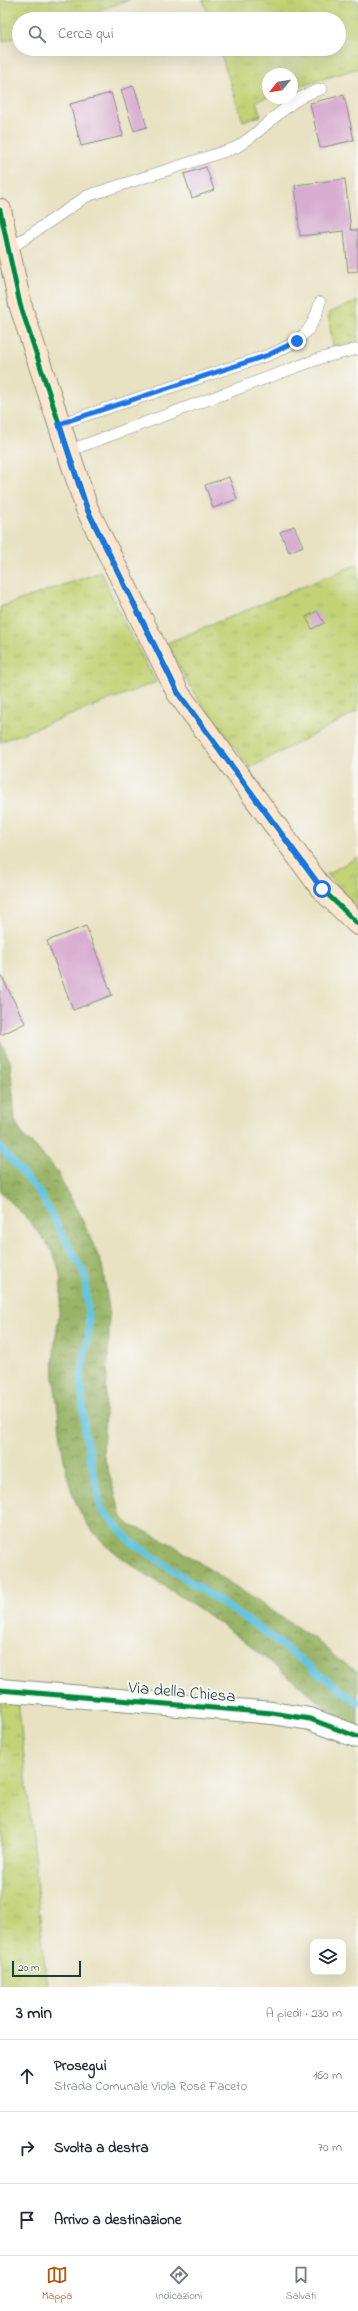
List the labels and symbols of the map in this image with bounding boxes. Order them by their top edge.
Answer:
north arrow [262,68,298,104]
route end [288,332,306,350]
route start [313,880,331,898]
street label: Via della Chiesa [126,1675,237,1710]
scale bar [12,1959,81,1978]

